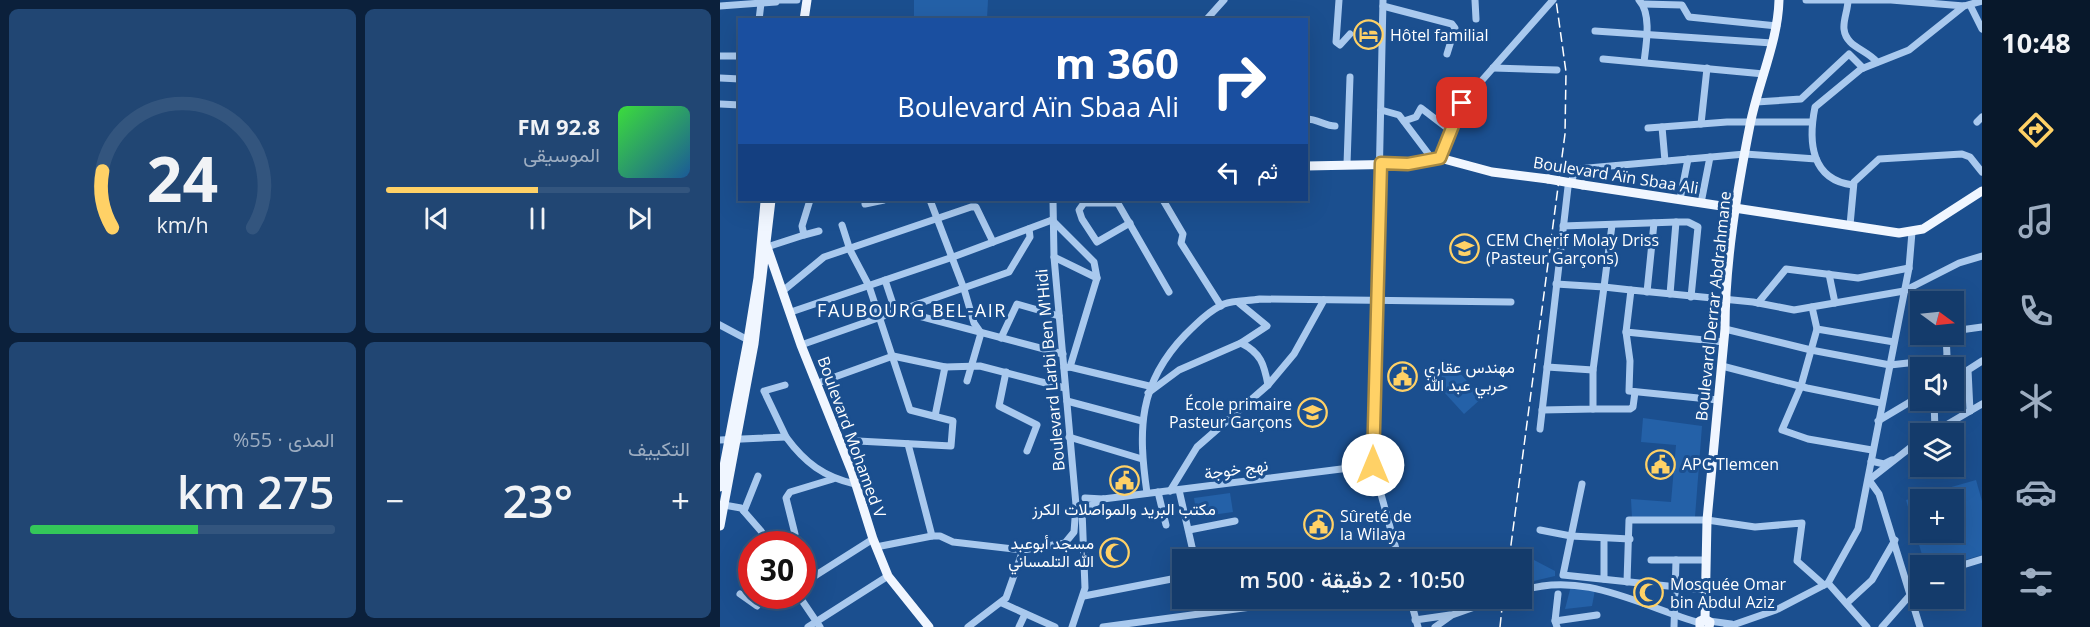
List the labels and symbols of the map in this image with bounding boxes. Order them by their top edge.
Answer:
hotel icon: Hôtel familial [1353,19,1385,51]
place label: Hôtel familial [1390,24,1488,46]
pin [1436,77,1487,128]
street label: Boulevard Aïn Sbaa Ali [1532,151,1700,199]
street label: Boulevard Derrar Abdrahmane [1690,190,1736,422]
place label: CEM Cherif Molay Driss (Pasteur Garçons) [1486,229,1659,269]
school or university icon: CEM Cherif Molay Driss (Pasteur Garçons) [1449,233,1481,265]
street label: Boulevard Larbi Ben M'Hidi [1030,268,1070,472]
north arrow [1910,291,1964,345]
district label: FAUBOURG BEL-AIR [817,298,1007,322]
street label: Boulevard Mohamed V [813,353,892,521]
place label: مهندس عقاري حربي عبد الله [1424,356,1515,399]
public building icon: مهندس عقاري حربي عبد الله [1387,360,1419,392]
place label: École primaire Pasteur Garçons [1169,393,1292,433]
school or university icon: École primaire Pasteur Garçons [1297,397,1329,429]
position arrow [1341,433,1405,497]
public building icon: APC Tlemcen [1645,448,1677,480]
place label: APC Tlemcen [1682,453,1779,475]
street label: نهج خوجة [1203,454,1270,485]
public building icon: مكتب البريد والمواصلات الكرز [1108,465,1140,497]
place label: مكتب البريد والمواصلات الكرز [1031,498,1216,520]
place label: Sûreté de la Wilaya [1340,505,1412,545]
public building icon: Sûreté de la Wilaya [1303,509,1335,541]
speed limit sign: 30 [738,531,816,609]
place label: مسجد أبوعبد الله التلمساني [1008,532,1094,575]
mosque icon: مسجد أبوعبد الله التلمساني [1099,536,1131,568]
place label: Mosquée Omar bin Abdul Aziz [1670,573,1787,613]
mosque icon: Mosquée Omar bin Abdul Aziz [1633,577,1665,609]

